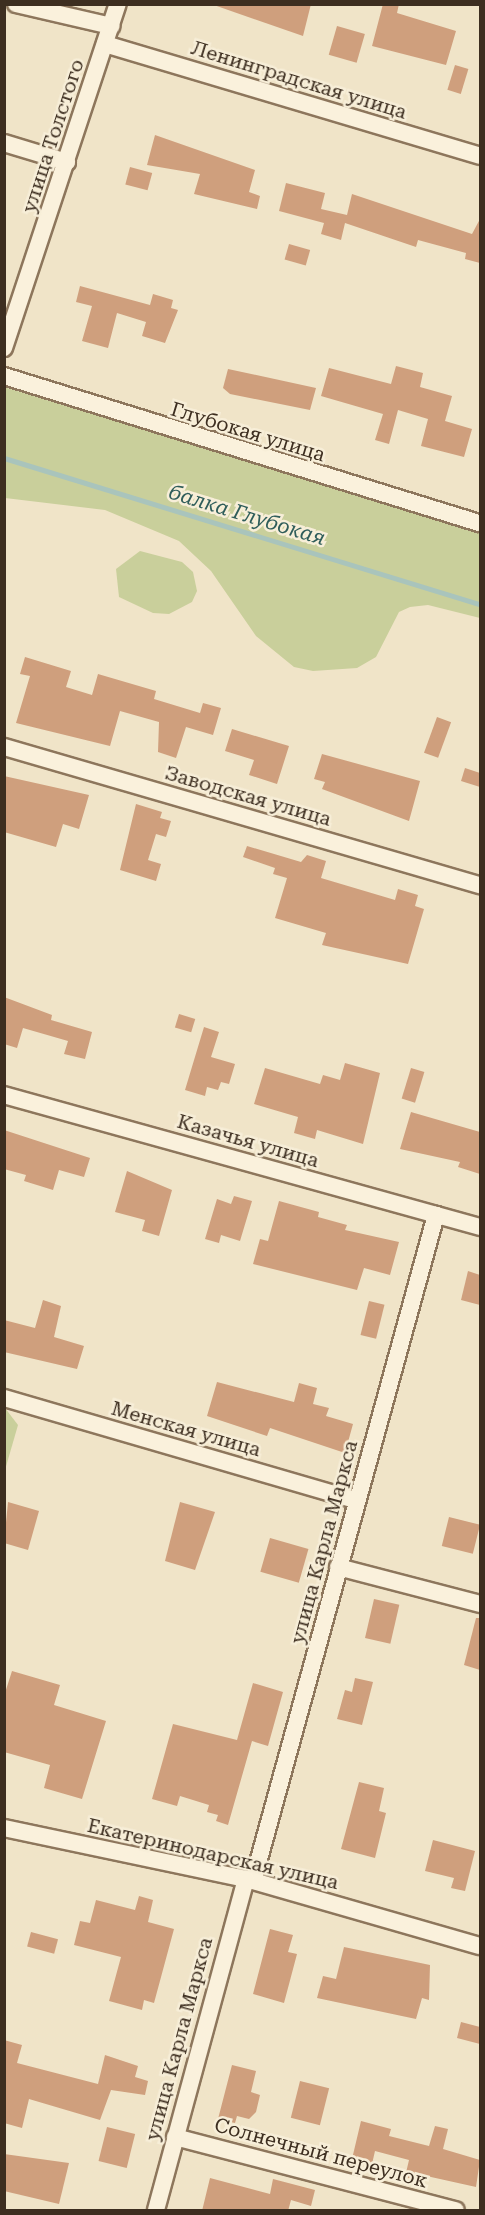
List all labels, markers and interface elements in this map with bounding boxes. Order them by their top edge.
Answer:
street label: Ленинградская улица [188,36,410,124]
street label: улица Толстого [17,56,89,216]
street label: Глубокая улица [168,397,328,467]
water label: балка Глубокая [166,479,328,551]
street label: Заводская улица [162,761,334,831]
street label: Казачья улица [174,1109,322,1173]
street label: Менская улица [109,1396,263,1462]
street label: улица Карла Маркса [285,1438,363,1646]
street label: Екатеринодарская улица [85,1813,341,1895]
street label: улица Карла Маркса [140,1935,218,2143]
street label: Солнечный переулок [212,2113,430,2193]

